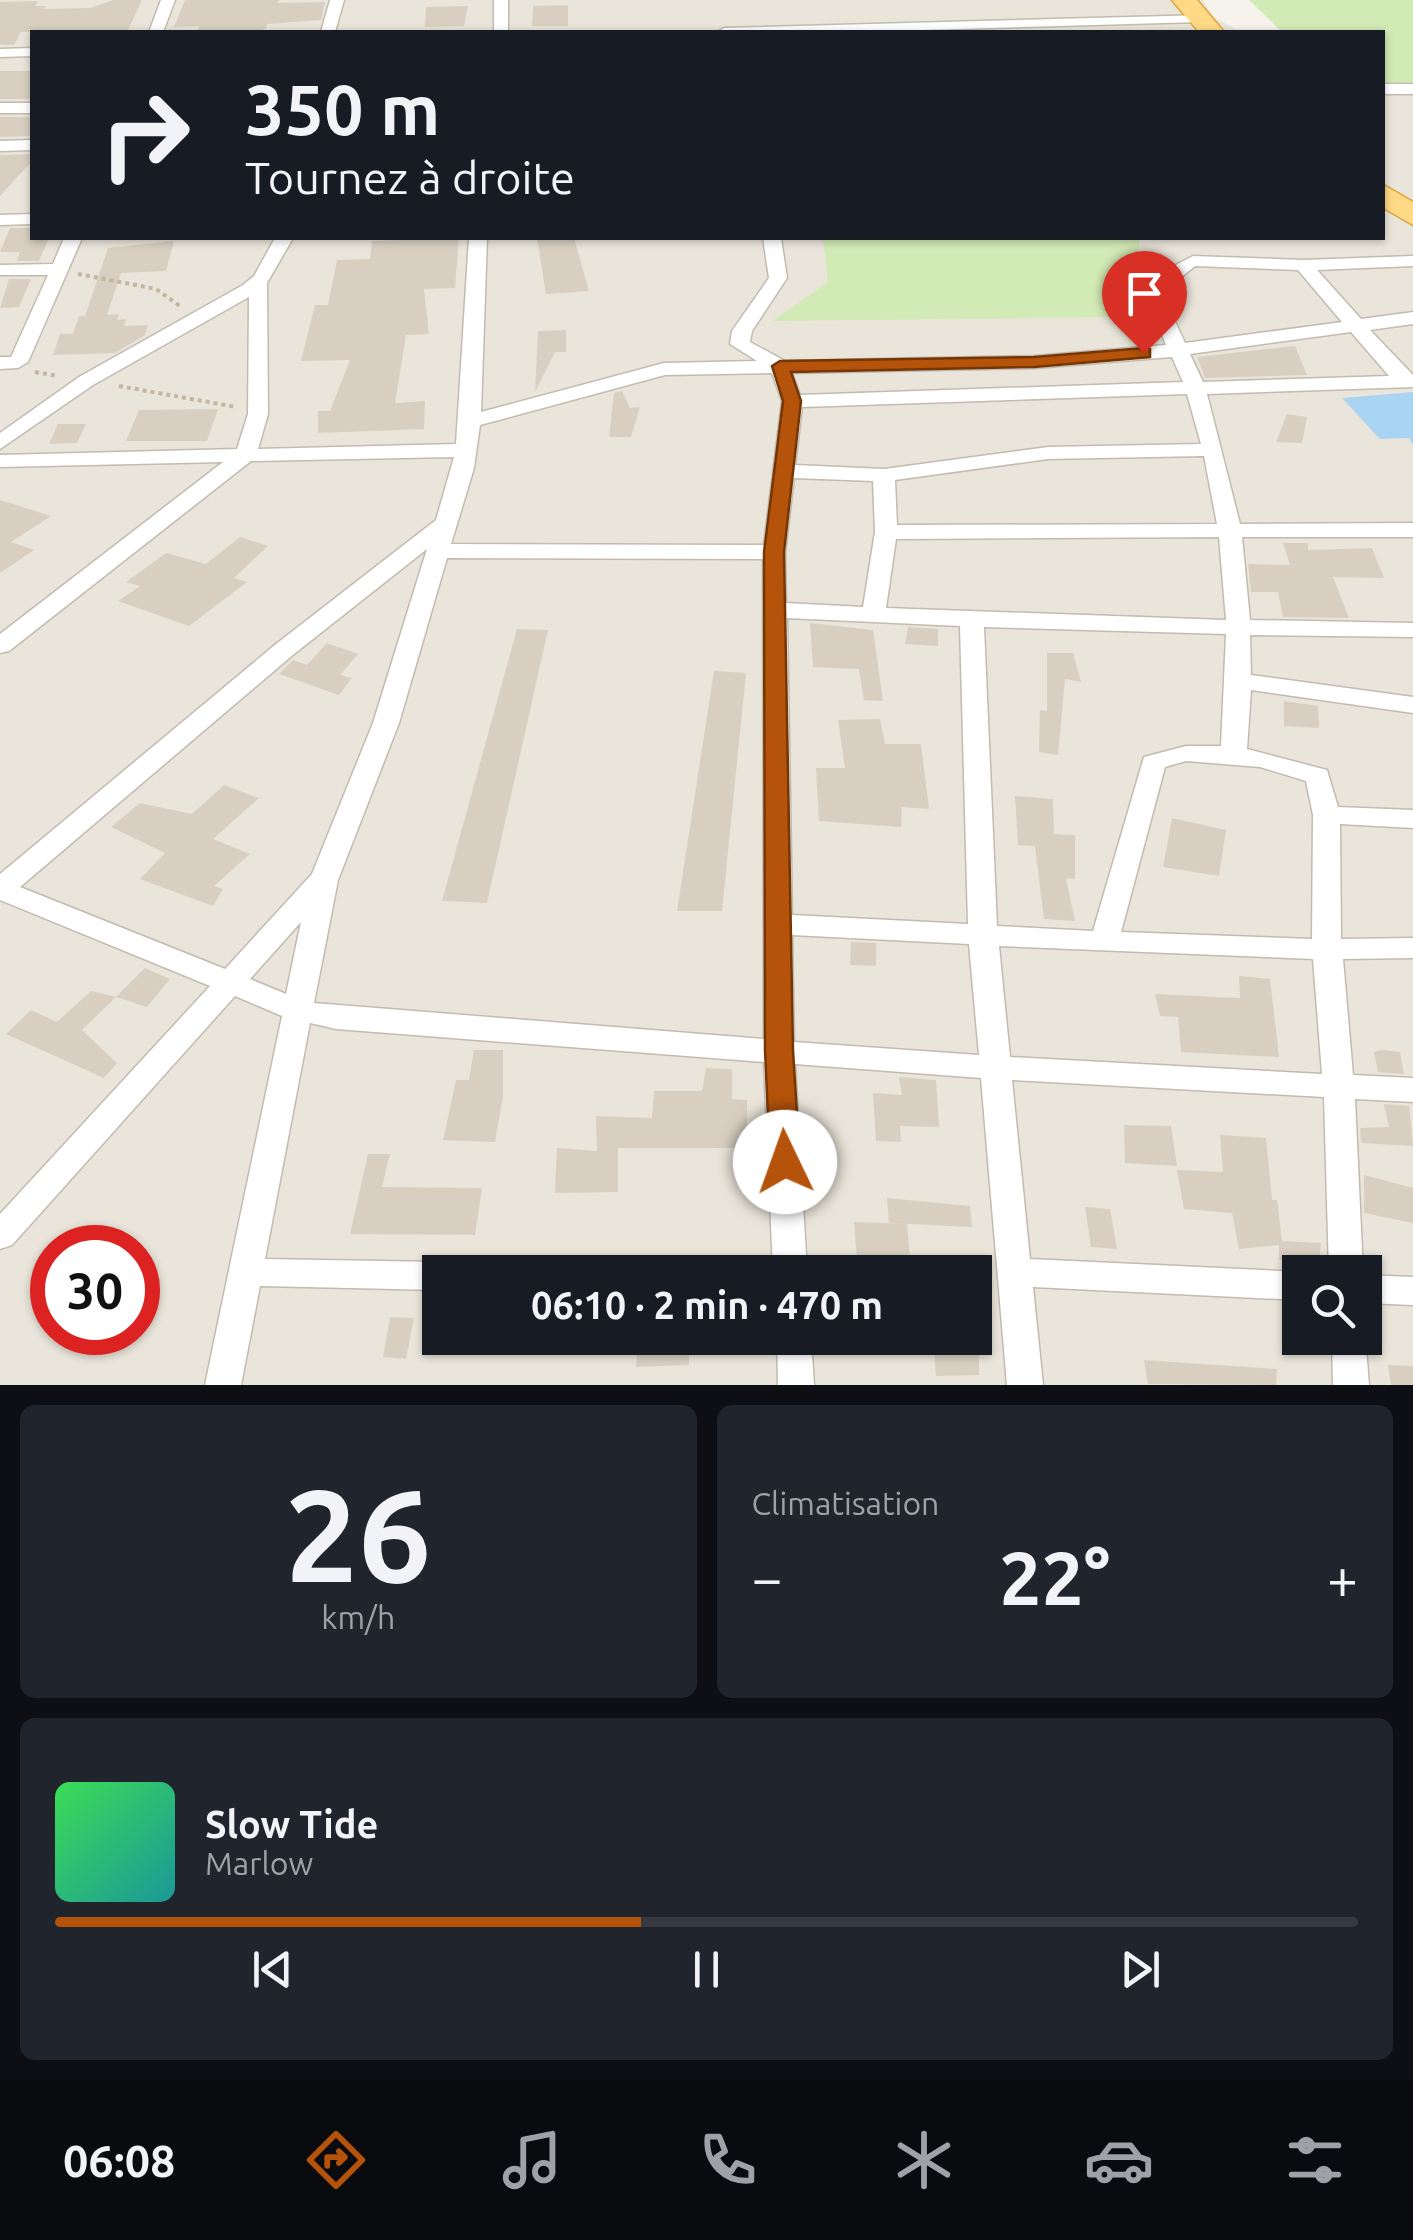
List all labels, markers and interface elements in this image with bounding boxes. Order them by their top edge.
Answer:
icon: right [80,70,210,200]
text: 350 m [245,70,440,148]
text: Tournez à droite [245,152,575,203]
pin [1102,251,1187,354]
icon: arrive [1117,266,1172,321]
position arrow [733,1110,837,1214]
speed limit sign: 30 [30,1225,160,1355]
map controls [1282,1255,1382,1355]
button: search [1282,1255,1382,1355]
text: 06:10 · 2 min · 470 m [531,1284,883,1326]
text: 26 [285,1461,432,1607]
text: Climatisation [752,1485,939,1521]
text: 22° [999,1535,1110,1619]
text: − [752,1547,783,1608]
text: + [1327,1547,1358,1608]
text: km/h [321,1599,395,1635]
text: Slow Tide [205,1803,378,1845]
text: Marlow [205,1845,313,1881]
icon: previous [245,1942,300,1997]
icon: pause [679,1942,734,1997]
icon: next [1113,1942,1168,1997]
icon: directions [301,2125,371,2195]
icon: music [497,2125,567,2195]
icon: phone [693,2125,763,2195]
icon: climate [889,2125,959,2195]
icon: car [1084,2125,1154,2195]
icon: filters [1280,2125,1350,2195]
text: 06:08 [63,2135,175,2186]

